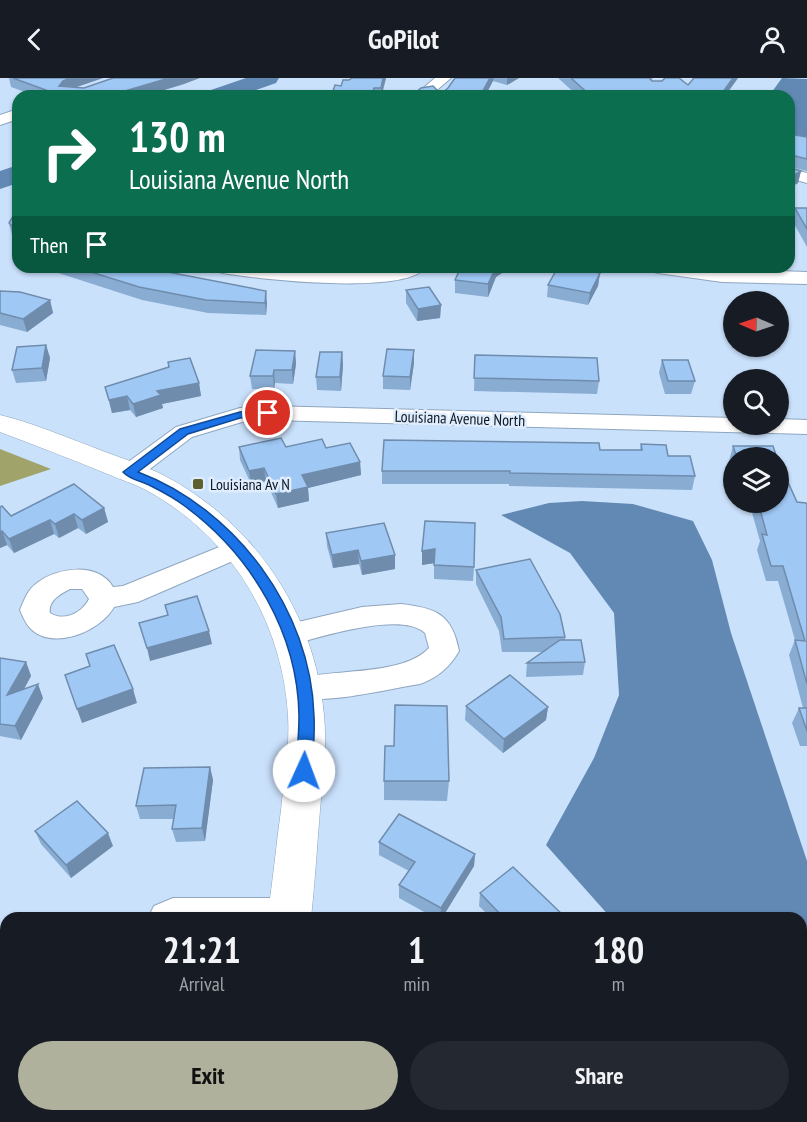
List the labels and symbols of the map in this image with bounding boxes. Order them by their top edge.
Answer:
north arrow [723,291,789,357]
pin [242,387,293,438]
street label: Louisiana Avenue North [394,406,526,430]
place label: Louisiana Av N [210,474,290,494]
marker: Louisiana Av N [191,477,205,491]
position arrow [272,739,336,803]

